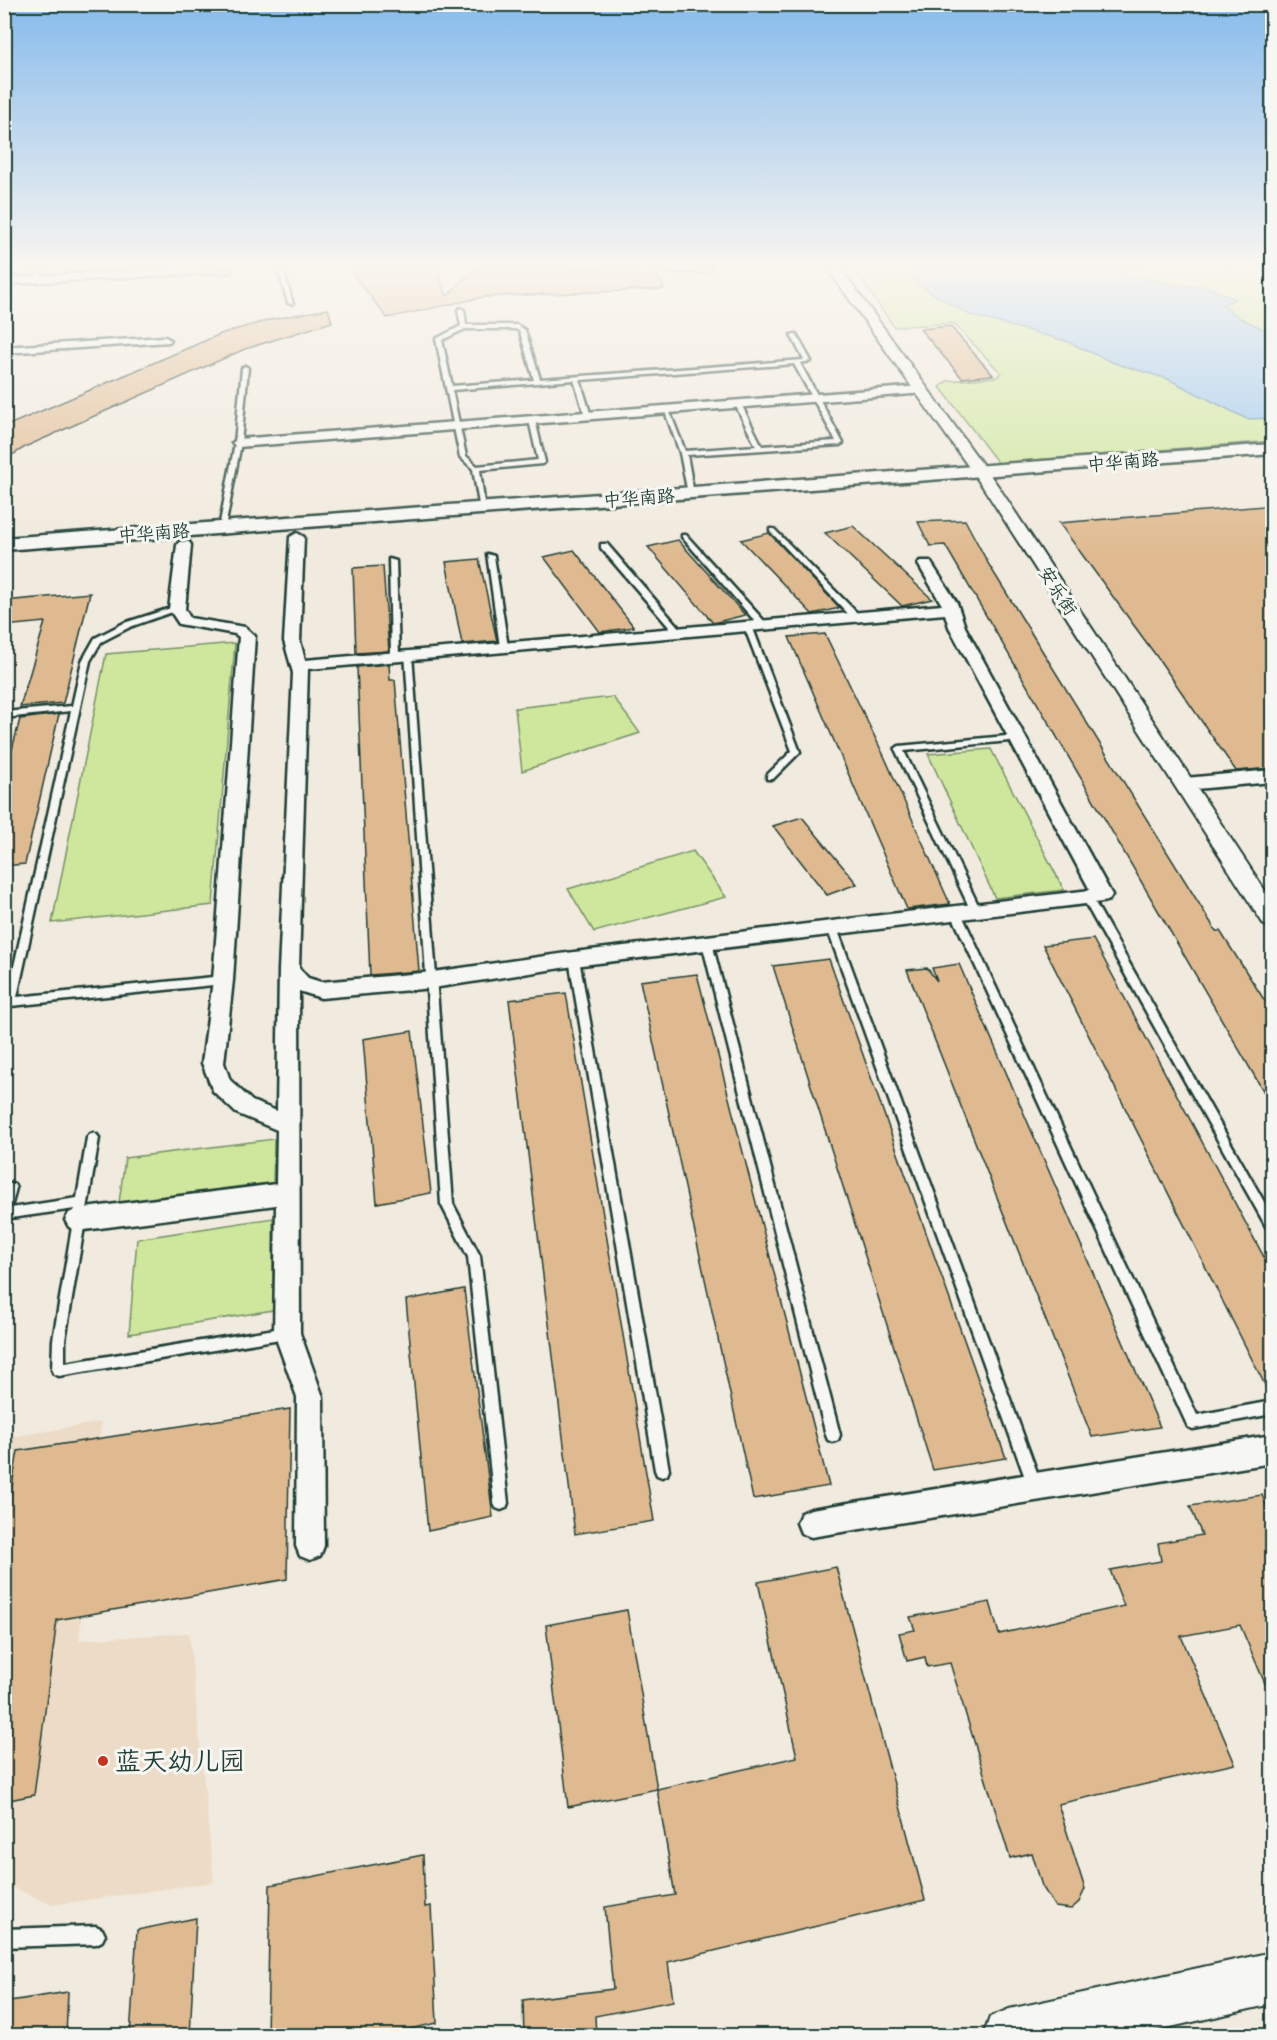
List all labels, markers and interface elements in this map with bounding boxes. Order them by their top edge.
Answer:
street label: 中华南路 [1086,448,1160,476]
street label: 中华南路 [602,485,676,511]
street label: 中华南路 [117,520,191,546]
street label: 安乐街 [1034,562,1082,620]
place label: 蓝天幼儿园 [115,1745,245,1778]
marker: 蓝天幼儿园 [96,1754,110,1768]

